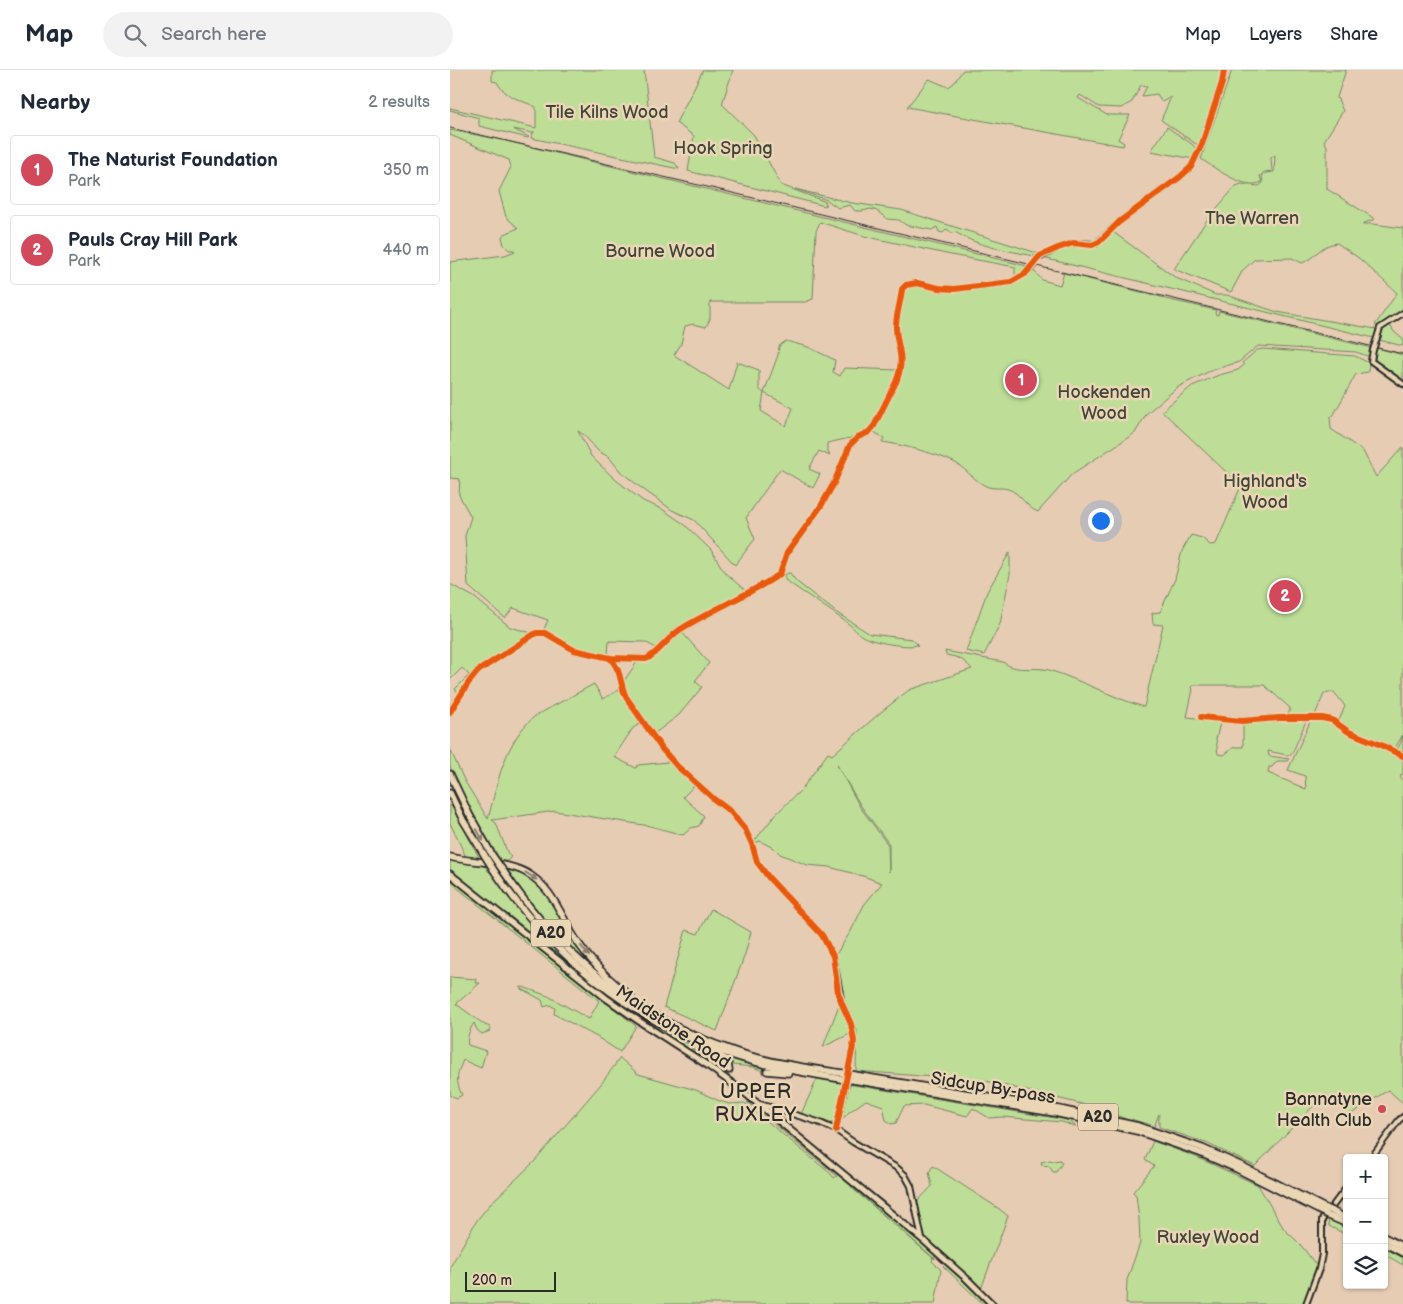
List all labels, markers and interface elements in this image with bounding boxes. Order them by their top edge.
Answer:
search box [103,12,453,57]
text: Map [25,20,73,49]
icon: search [121,21,149,49]
text: Search here [161,23,267,46]
text: Map [1185,24,1221,45]
text: Layers [1249,24,1302,45]
text: Share [1330,24,1378,45]
text: Nearby [20,90,90,115]
text: 2 results [368,93,430,112]
park label: Tile Kilns Wood [546,102,668,123]
park label: Hook Spring [673,138,773,159]
text: The Naturist Foundation [68,149,278,172]
text: 1 [34,161,40,180]
text: 350 m [383,161,429,180]
text: Park [68,172,100,191]
park label: The Warren [1205,208,1299,229]
text: Pauls Cray Hill Park [68,229,238,252]
text: 2 [32,241,42,260]
text: 440 m [383,241,429,260]
park label: Bourne Wood [605,241,715,262]
text: Park [68,252,100,271]
pin: 1 [1005,361,1037,399]
park label: Hockenden Wood [1057,382,1151,424]
park label: Highland's Wood [1223,471,1307,513]
your location [1088,508,1114,534]
pin: 2 [1269,577,1301,615]
one-way arrow [476,827,484,842]
one-way arrow [524,871,537,881]
road number: A20 [531,920,571,946]
one-way arrow [580,944,590,957]
street label: Maidstone Road [612,981,734,1073]
street label: Sidcup By-pass [929,1068,1057,1108]
district label: UPPER RUXLEY [715,1080,797,1127]
place label: Bannatyne Health Club [1277,1089,1372,1131]
marker: Bannatyne Health Club [1376,1103,1388,1115]
road number: A20 [1078,1104,1118,1130]
map controls [1343,1154,1388,1289]
button: + [1343,1154,1388,1199]
button: − [1343,1199,1388,1244]
park label: Ruxley Wood [1157,1227,1259,1248]
button: layers [1343,1244,1388,1289]
scale bar [465,1269,556,1292]
text: 200 m [472,1272,512,1289]

